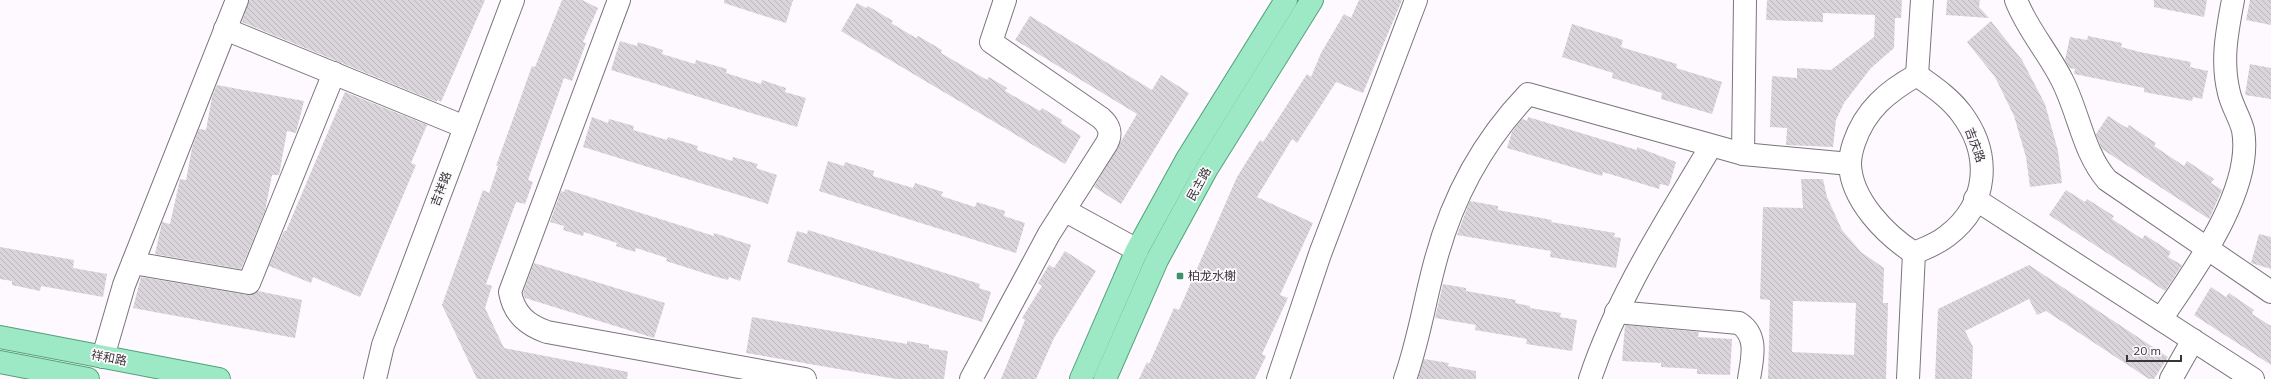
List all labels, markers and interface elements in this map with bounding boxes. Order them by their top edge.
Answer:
street label: 吉庆路 [1962,125,1989,164]
street label: 民主路 [1183,164,1214,203]
street label: 吉祥路 [427,169,454,208]
place label: 柏龙水榭 [1188,268,1236,283]
marker: 柏龙水榭 [1175,271,1185,281]
scale bar [2127,337,2181,363]
text: 20 m [2133,343,2161,358]
street label: 祥和路 [90,347,128,368]

